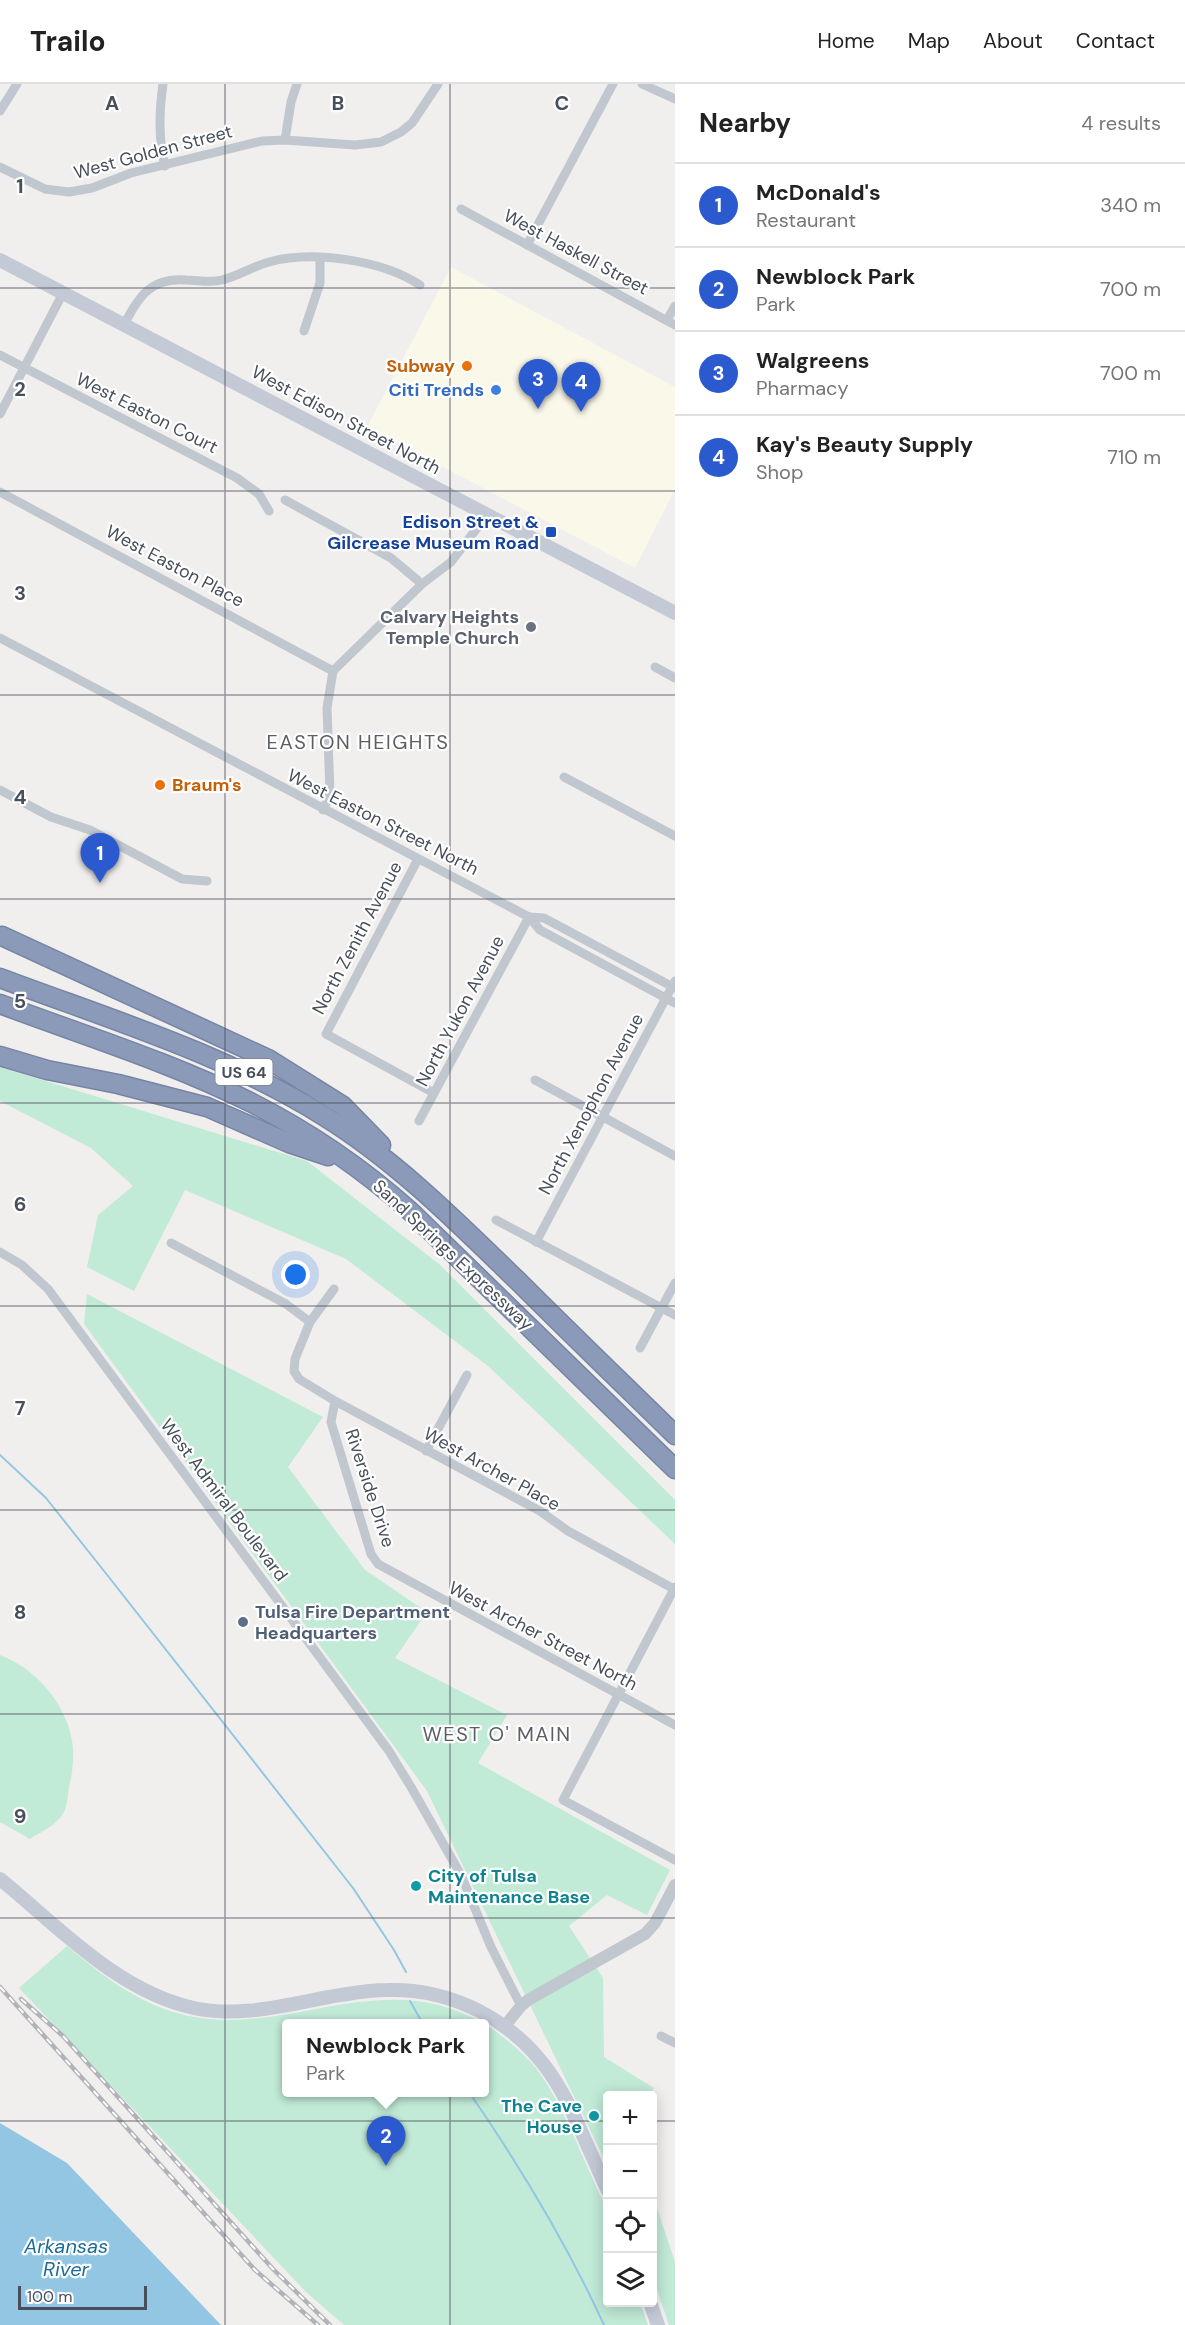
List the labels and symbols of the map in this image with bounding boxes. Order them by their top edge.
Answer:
text: A [105,90,119,116]
text: B [332,90,344,116]
text: C [555,90,569,116]
street label: West Golden Street [71,119,235,185]
text: 1 [16,173,24,199]
street label: West Haskell Street [499,204,653,300]
place label: Subway [386,354,455,378]
marker: Subway [460,359,474,373]
street label: West Edison Street North [247,360,445,480]
pin: 3 [518,360,558,409]
pin: 4 [562,362,600,412]
street label: West Easton Court [72,367,222,459]
text: 2 [14,376,26,402]
place label: Citi Trends [388,378,484,402]
marker: Citi Trends [489,383,503,397]
place label: Edison Street & Gilcrease Museum Road [327,510,539,555]
street label: West Easton Place [102,519,248,613]
marker: Edison Street & Gilcrease Museum Road [544,525,558,539]
text: 3 [14,580,26,606]
place label: Calvary Heights Temple Church [380,605,519,650]
marker: Calvary Heights Temple Church [524,620,538,634]
district label: EASTON HEIGHTS [267,729,449,755]
street label: West Easton Street North [283,763,483,881]
place label: Braum's [172,773,242,797]
marker: Braum's [153,778,167,792]
text: 4 [14,784,27,810]
pin: 1 [80,834,120,883]
street label: North Zenith Avenue [307,857,407,1019]
street label: North Yukon Avenue [410,931,510,1091]
text: 5 [14,988,26,1014]
street label: North Xenophon Avenue [533,1009,649,1199]
road number: US 64 [216,1059,272,1085]
street label: Sand Springs Expressway [368,1174,538,1336]
text: 6 [14,1191,26,1217]
your location [281,1260,310,1289]
text: 7 [15,1395,26,1421]
street label: West Admiral Boulevard [155,1414,293,1586]
street label: West Archer Place [419,1422,565,1516]
street label: Riverside Drive [340,1426,400,1550]
street label: West Archer Street North [444,1576,642,1696]
text: 8 [14,1599,26,1625]
place label: Tulsa Fire Department Headquarters [255,1600,450,1645]
marker: Tulsa Fire Department Headquarters [236,1615,250,1629]
district label: WEST O' MAIN [422,1721,572,1747]
text: 9 [14,1803,26,1829]
place label: City of Tulsa Maintenance Base [428,1864,590,1909]
marker: City of Tulsa Maintenance Base [409,1879,423,1893]
place label: The Cave House [501,2094,582,2139]
marker: The Cave House [587,2109,601,2123]
pin: 2 [366,2116,406,2166]
water label: Arkansas River [23,2233,108,2282]
scale bar [18,2283,147,2310]

